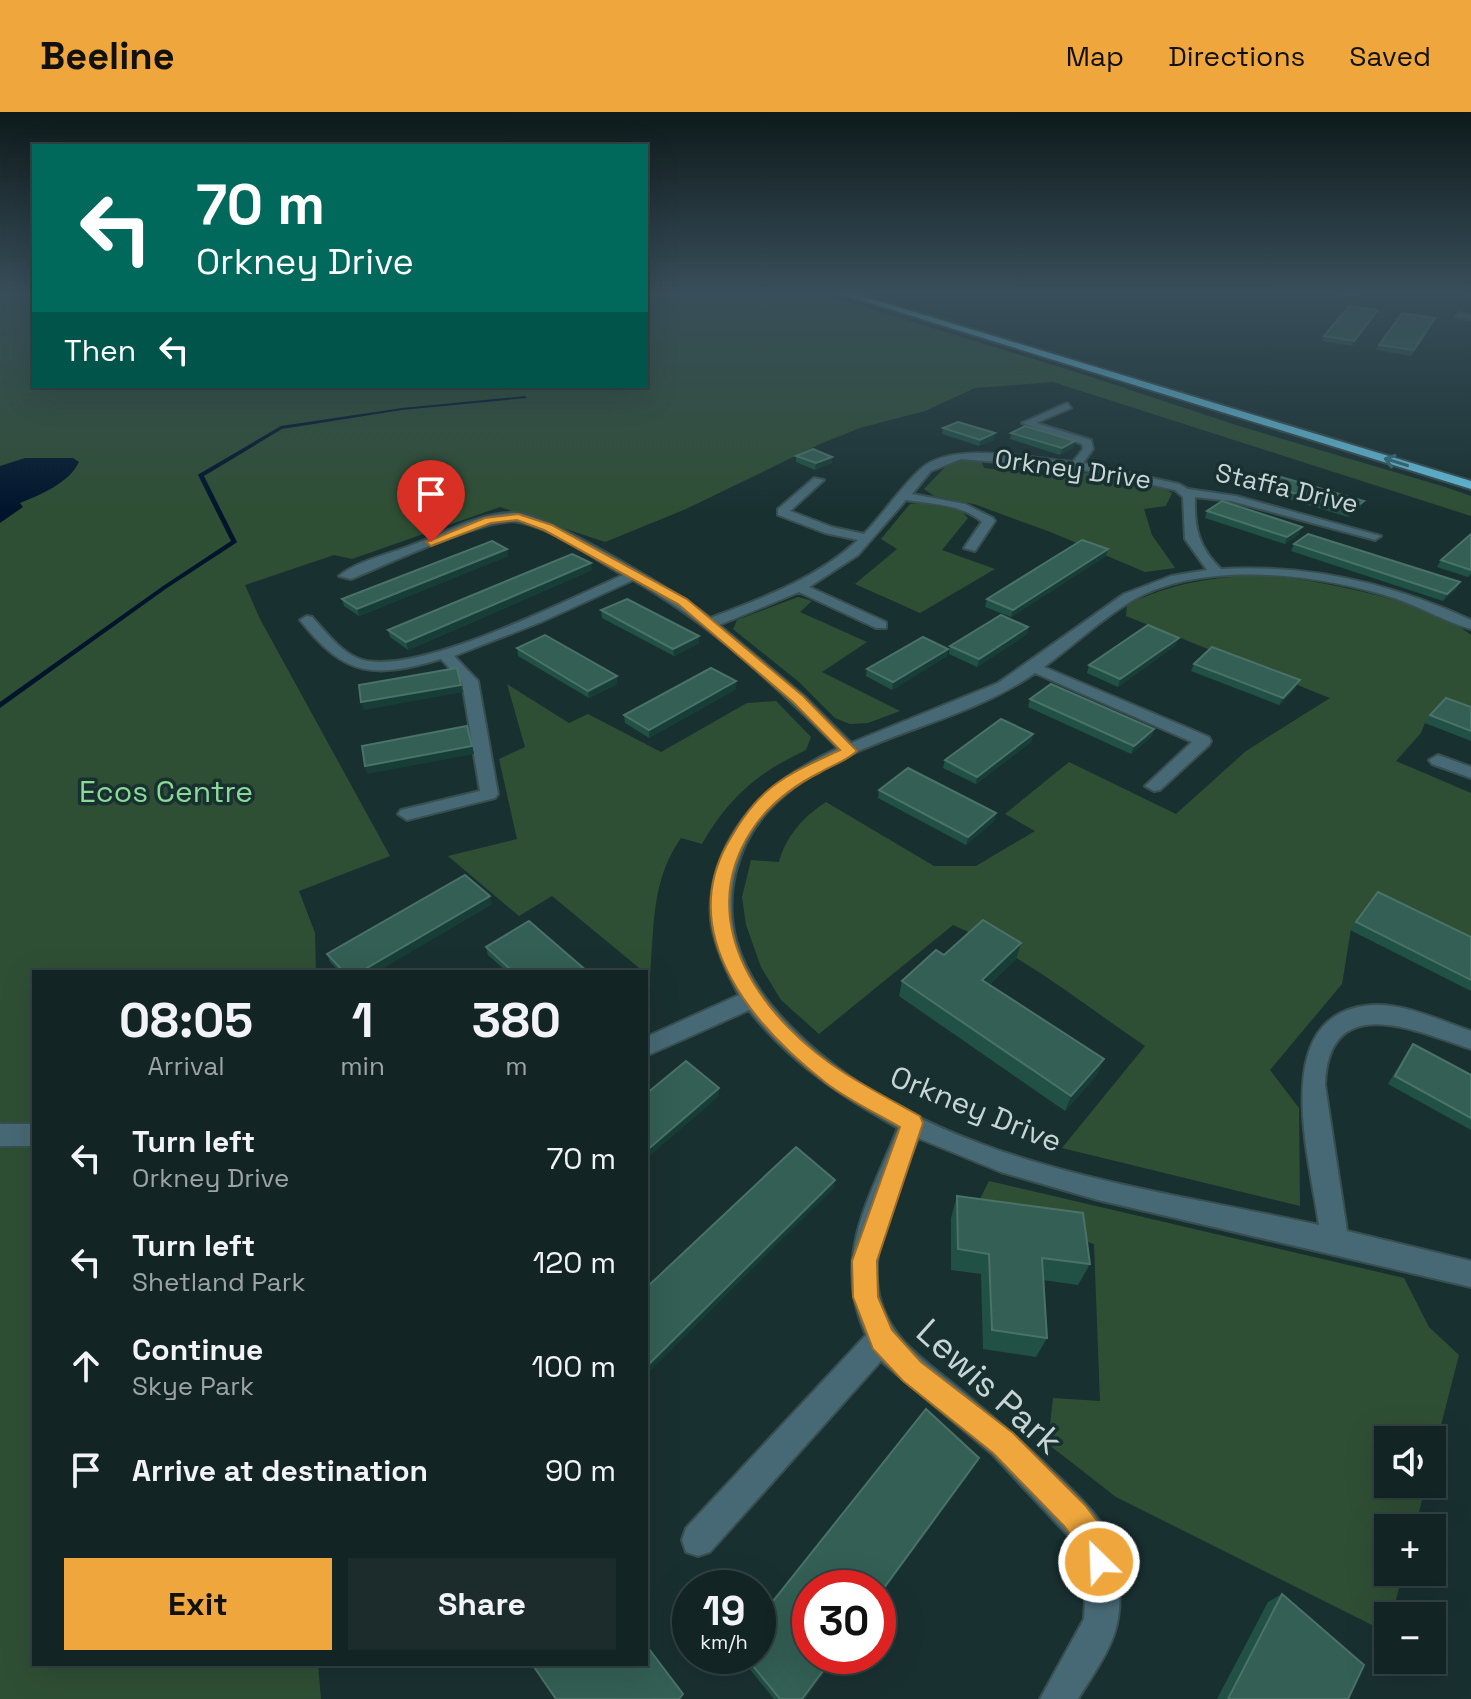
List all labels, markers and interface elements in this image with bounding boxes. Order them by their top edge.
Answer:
text: Beeline [40,32,175,80]
text: Map [1066,38,1124,74]
text: Directions [1168,38,1305,74]
text: Saved [1349,38,1431,74]
text: 70 m [196,169,325,240]
icon: left [64,176,168,280]
text: Orkney Drive [196,239,414,285]
icon: left [152,328,196,372]
text: Then [64,331,136,370]
street label: Orkney Drive [993,441,1153,497]
one-way arrow [1384,454,1410,469]
street label: Staffa Drive [1212,455,1362,521]
pin [397,460,465,542]
icon: arrive [409,472,453,516]
park label: Ecos Centre [79,772,253,811]
text: 08:05 [119,990,253,1051]
text: 1 [352,990,373,1051]
text: 380 [472,990,561,1051]
text: Arrival [147,1049,225,1083]
text: min [340,1049,385,1083]
text: m [505,1049,528,1083]
street label: Orkney Drive [885,1056,1068,1161]
text: Turn left [132,1122,255,1161]
icon: left [64,1136,108,1180]
text: 70 m [547,1139,616,1178]
text: Orkney Drive [132,1161,289,1195]
text: Turn left [132,1226,255,1265]
icon: left [64,1240,108,1284]
text: 120 m [533,1243,616,1282]
text: Shetland Park [132,1265,305,1299]
street label: Lewis Park [907,1309,1072,1464]
text: Continue [132,1330,263,1369]
icon: ahead [64,1344,108,1388]
text: 100 m [531,1347,616,1386]
text: Skye Park [132,1369,254,1403]
map controls [1374,1426,1446,1674]
button: sound [1374,1426,1446,1498]
icon: arrive [64,1448,108,1492]
text: Arrive at destination [132,1451,428,1490]
text: 90 m [545,1451,616,1490]
button: + [1374,1514,1446,1586]
position arrow [1057,1520,1141,1604]
button: Exit [64,1558,332,1650]
button: Share [348,1558,616,1650]
speed limit sign: 30 [792,1570,896,1674]
text: 19 [703,1586,745,1637]
button: − [1374,1602,1446,1674]
text: km/h [700,1629,748,1655]

